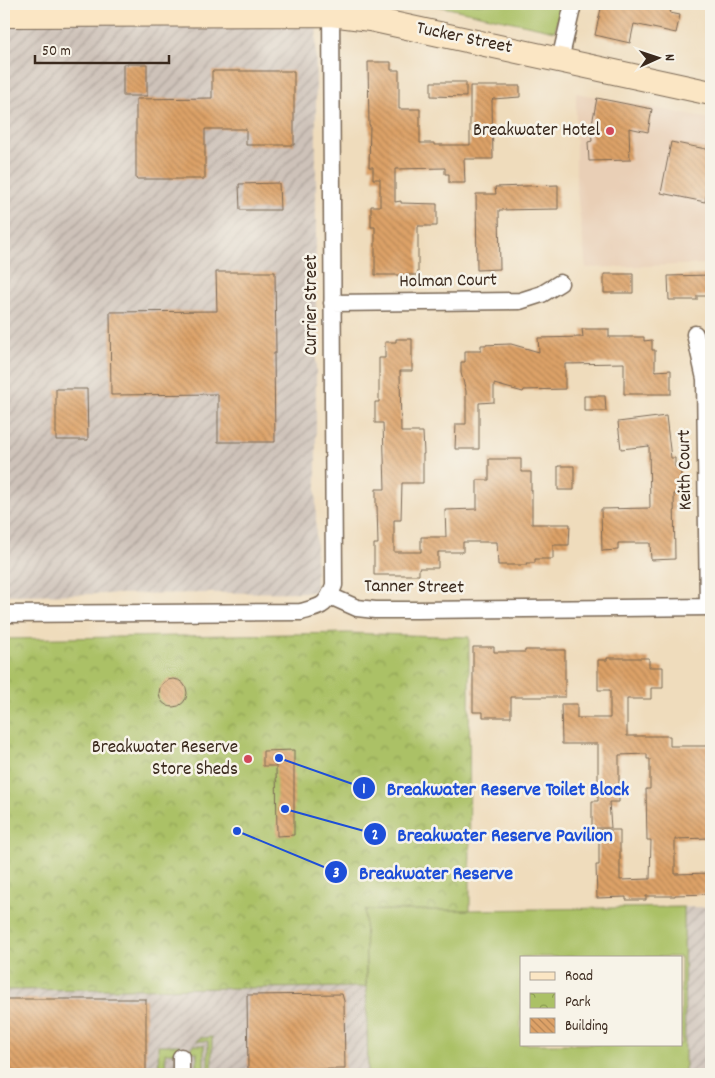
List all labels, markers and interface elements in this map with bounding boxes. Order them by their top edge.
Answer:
street label: Tucker Street [414,16,514,62]
scale bar [35,32,169,64]
north arrow [632,32,682,82]
text: 50 m [42,41,71,63]
text: N [659,53,679,61]
place label: Breakwater Hotel [473,118,600,145]
marker: Breakwater Hotel [604,125,616,137]
street label: Currier Street [299,254,326,356]
street label: Holman Court [399,268,497,296]
street label: Keith Court [672,429,700,511]
street label: Tanner Street [364,574,464,602]
place label: Breakwater Reserve Store Sheds [92,735,238,784]
marker: Breakwater Reserve Store Sheds [242,753,254,765]
callout: Breakwater Reserve Toilet Block [352,770,639,805]
text: Breakwater Reserve Toilet Block [387,777,629,805]
text: 1 [362,779,366,801]
callout: Breakwater Reserve Pavilion [362,816,623,851]
text: Breakwater Reserve Pavilion [397,823,613,851]
text: 2 [372,825,378,847]
callout: Breakwater Reserve [324,854,523,889]
text: Breakwater Reserve [359,861,513,889]
text: 3 [333,863,340,885]
legend [520,956,682,1046]
text: Road [565,966,593,988]
text: Park [565,992,591,1014]
text: Building [565,1016,608,1038]

